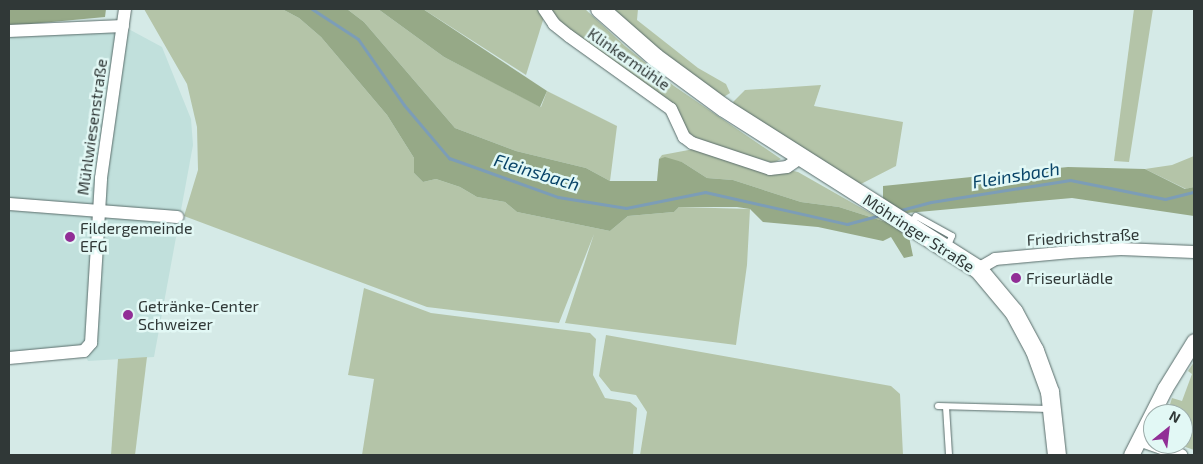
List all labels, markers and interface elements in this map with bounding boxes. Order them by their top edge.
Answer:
street label: Klinkermühle [584,24,674,94]
street label: Mühlwiesenstraße [73,58,111,196]
water label: Fleinsbach [492,149,582,195]
water label: Fleinsbach [971,157,1061,193]
street label: Möhringer Straße [860,190,978,276]
place label: Fildergemeinde EFG [80,218,193,256]
street label: Friedrichstraße [1026,224,1140,250]
marker: Fildergemeinde EFG [64,231,76,243]
place label: Friseurlädle [1026,268,1113,288]
marker: Friseurlädle [1010,272,1022,284]
place label: Getränke-Center Schweizer [138,296,259,334]
marker: Getränke-Center Schweizer [122,309,134,321]
north arrow [1143,404,1193,454]
text: N [1166,406,1184,426]

